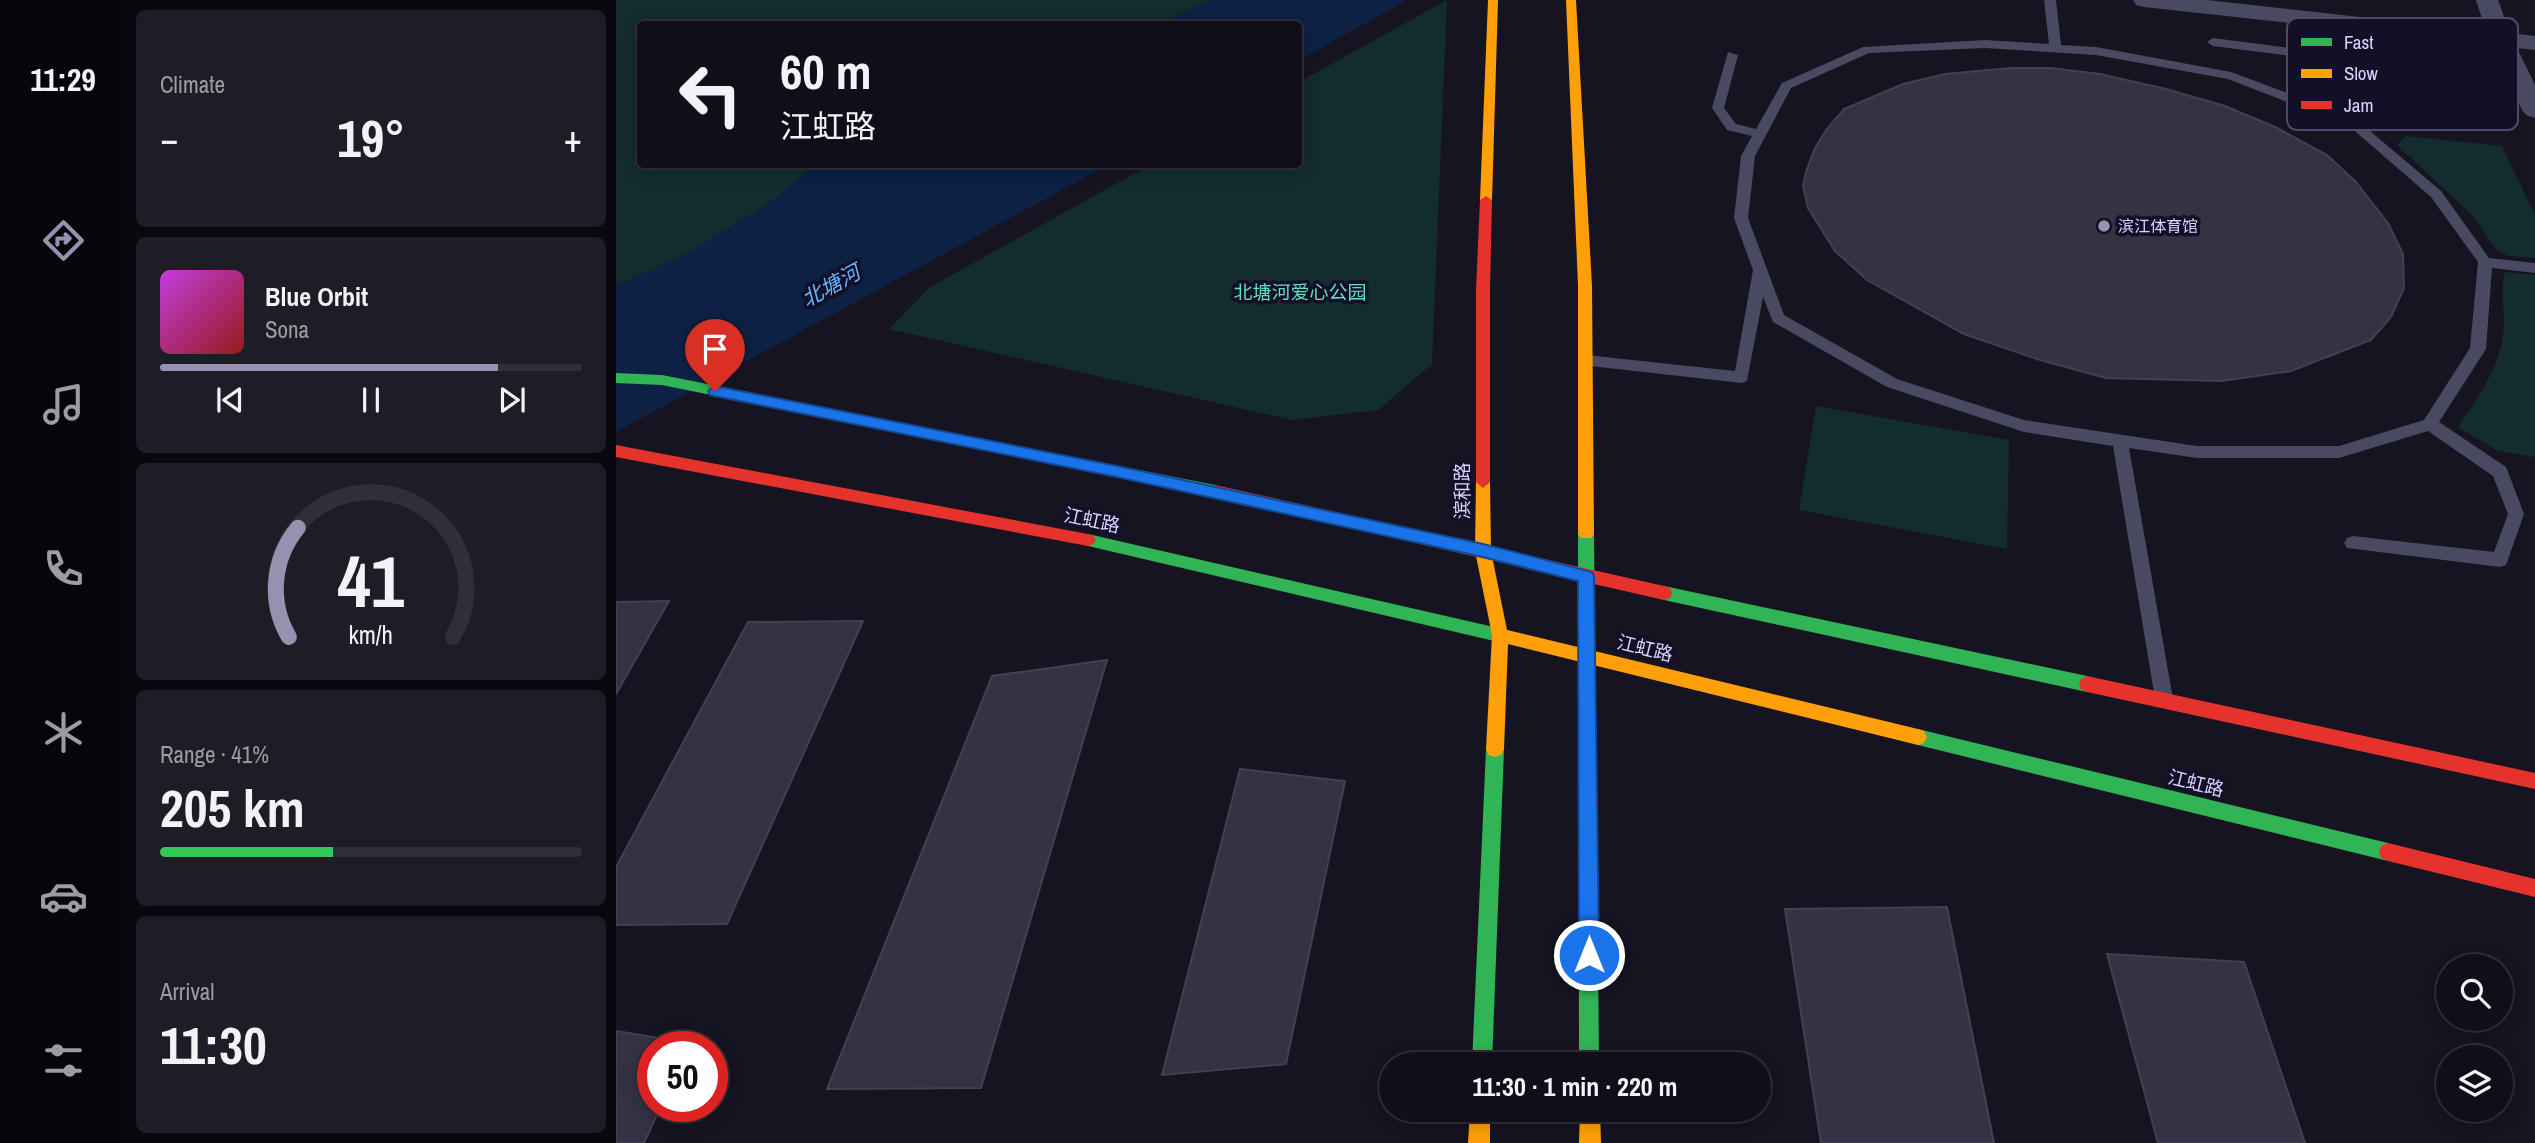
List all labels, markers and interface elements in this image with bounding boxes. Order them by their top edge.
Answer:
legend [2287,18,2518,130]
text: Fast [2344,29,2374,55]
text: 60 m [780,38,872,104]
icon: left [665,49,756,140]
text: 11:29 [30,58,96,101]
text: Slow [2344,60,2379,86]
text: Climate [160,69,225,100]
text: Jam [2344,92,2373,118]
text: 19° [337,103,405,173]
text: 江虹路 [780,105,876,148]
text: − [160,113,178,164]
text: + [564,113,582,164]
place label: 滨江体育馆 [2118,215,2198,237]
icon: directions [39,216,88,265]
marker: 滨江体育馆 [2096,218,2112,234]
water label: 北塘河 [796,256,869,314]
text: Blue Orbit [265,279,368,314]
park label: 北塘河爱心公园 [1233,279,1367,305]
text: Sona [265,314,309,345]
pin [685,319,745,391]
icon: arrive [696,330,734,368]
icon: music [39,380,88,429]
icon: previous [211,381,249,419]
icon: pause [352,381,390,419]
icon: next [493,381,531,419]
street label: 滨和路 [1449,462,1475,520]
street label: 江虹路 [1061,501,1123,539]
text: 41 [338,533,405,631]
icon: phone [39,544,88,593]
text: km/h [349,618,393,652]
street label: 江虹路 [1614,628,1676,668]
icon: climate [39,708,88,757]
text: Range · 41% [160,739,269,770]
street label: 江虹路 [2165,763,2227,803]
text: 205 km [160,773,305,843]
icon: car [39,872,88,921]
position arrow [1552,918,1626,992]
map controls [2436,954,2513,1122]
button: search [2436,954,2513,1031]
text: Arrival [160,976,215,1007]
text: 11:30 [160,1010,267,1080]
speed limit sign: 50 [637,1031,728,1122]
icon: filters [39,1036,88,1085]
button: layers [2436,1045,2513,1122]
text: 11:30 · 1 min · 220 m [1472,1069,1678,1104]

